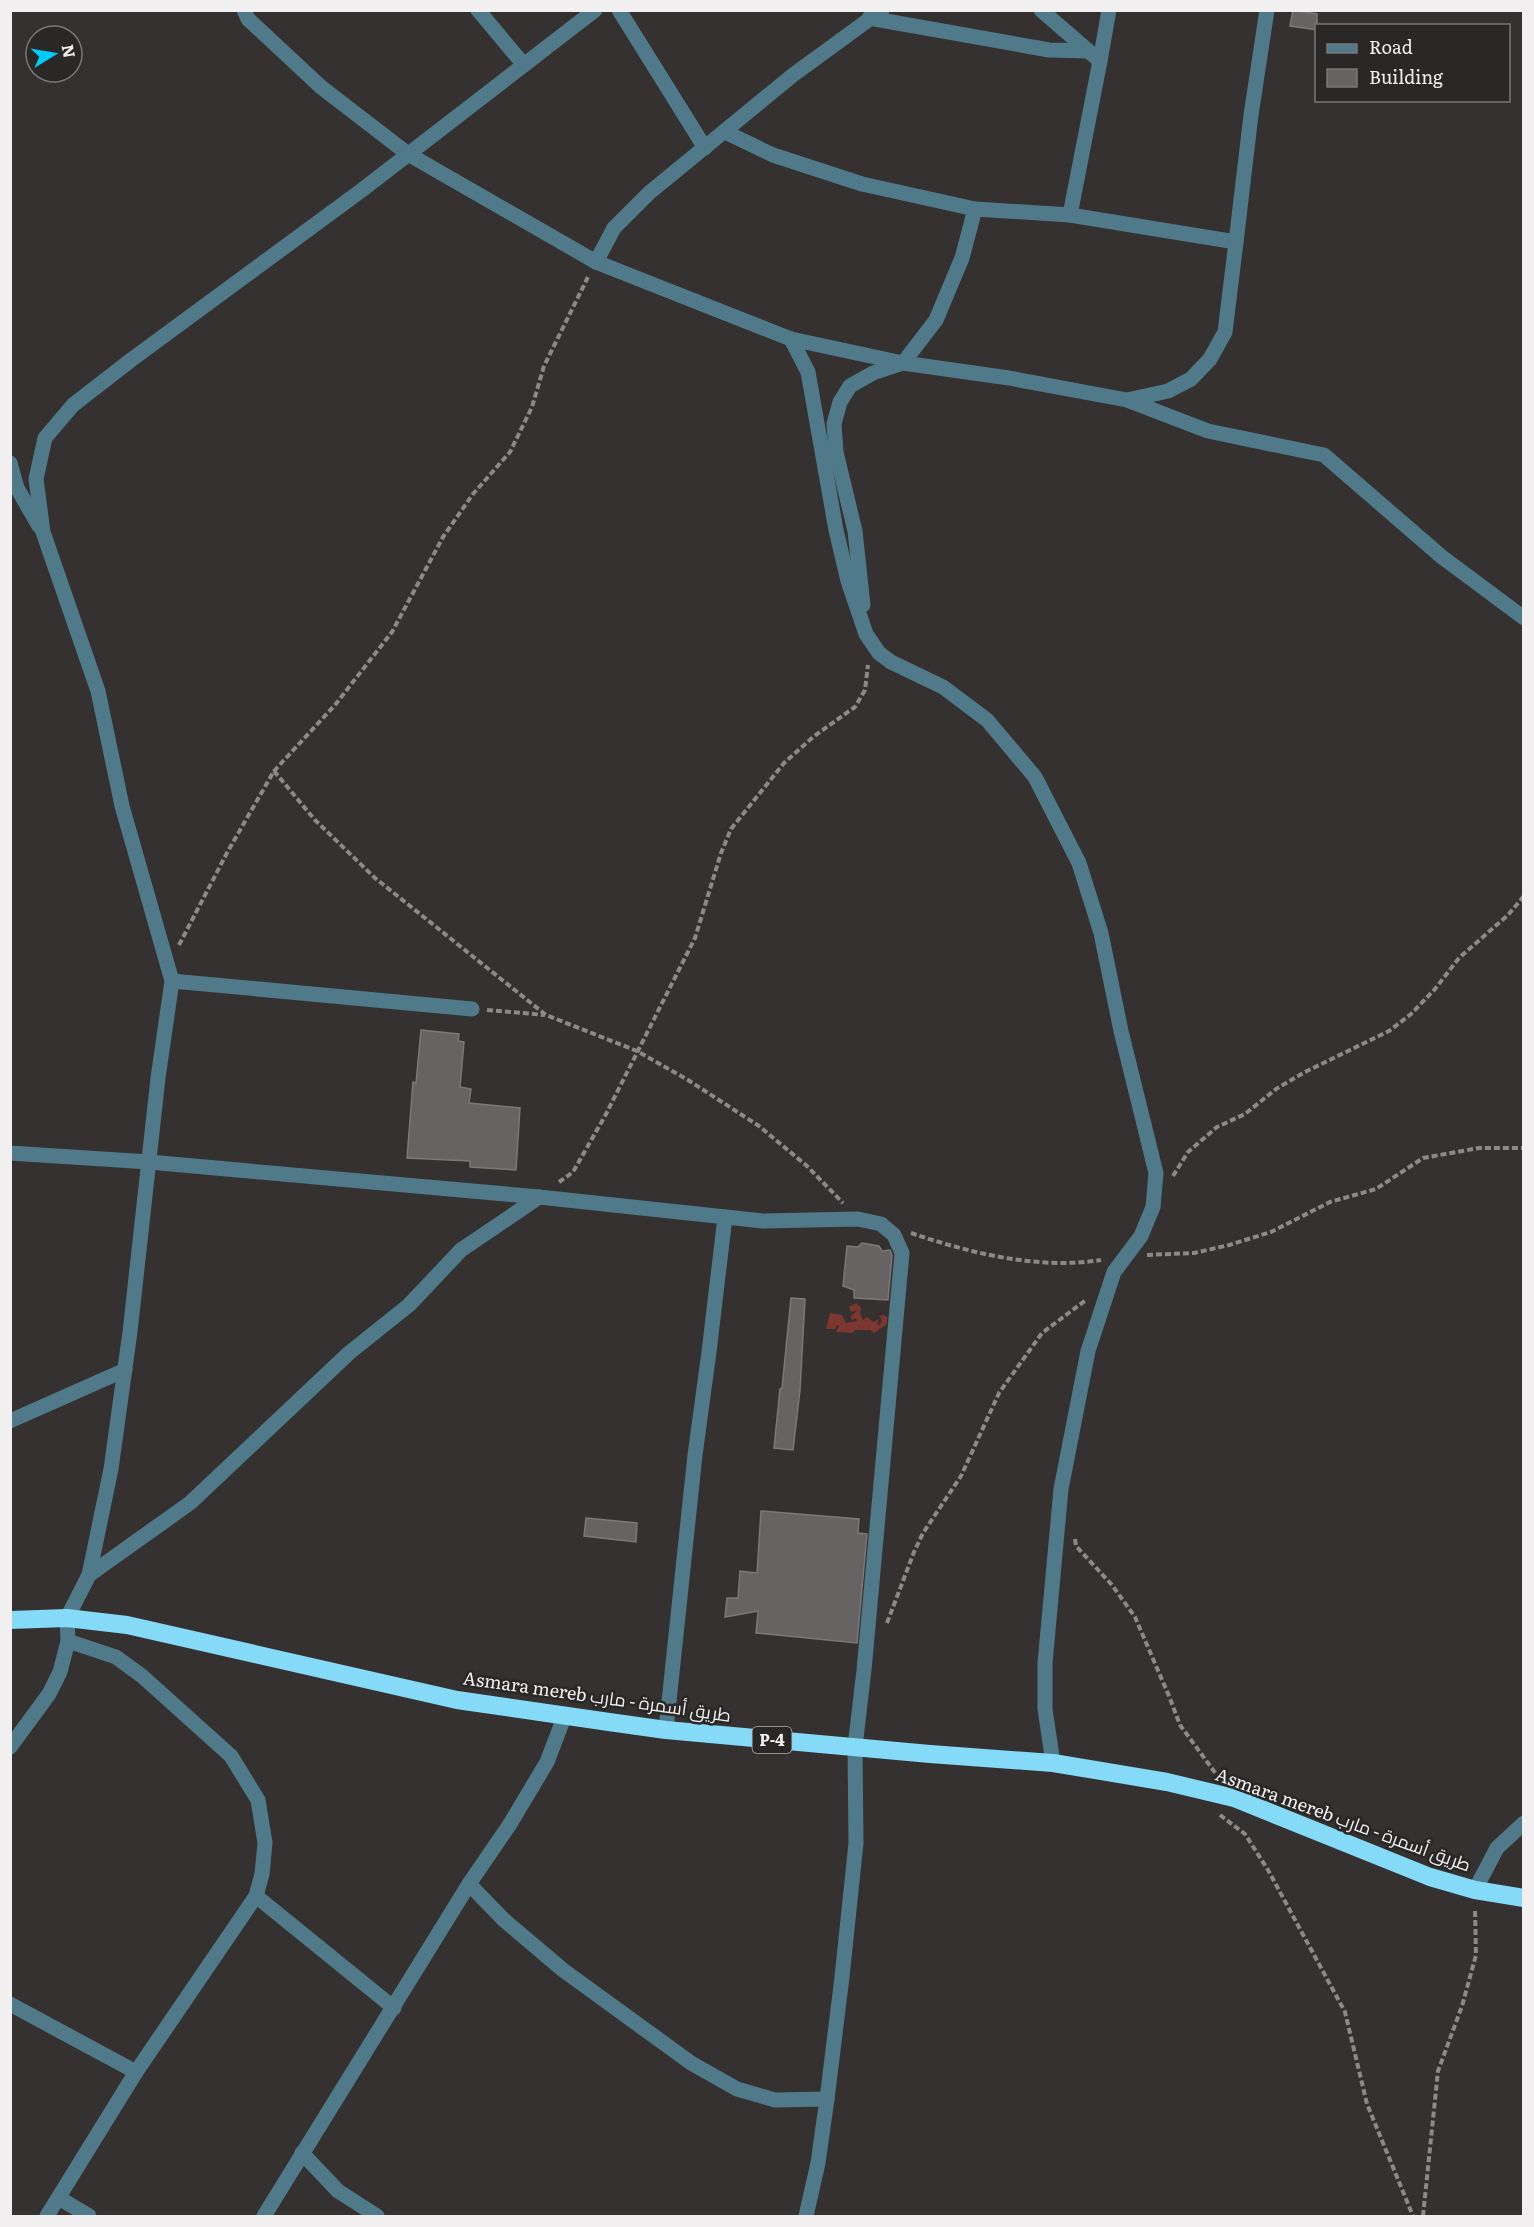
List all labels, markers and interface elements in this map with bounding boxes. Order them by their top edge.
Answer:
north arrow [24,24,84,84]
legend [1315,24,1510,102]
text: Road [1369,33,1413,60]
text: N [57,42,83,60]
text: Building [1369,63,1444,90]
street label: Asmara mereb طريق أسمرة - مارب [462,1663,733,1728]
road number: P-4 [752,1727,792,1753]
street label: Asmara mereb طريق أسمرة - مارب [1212,1760,1475,1877]

